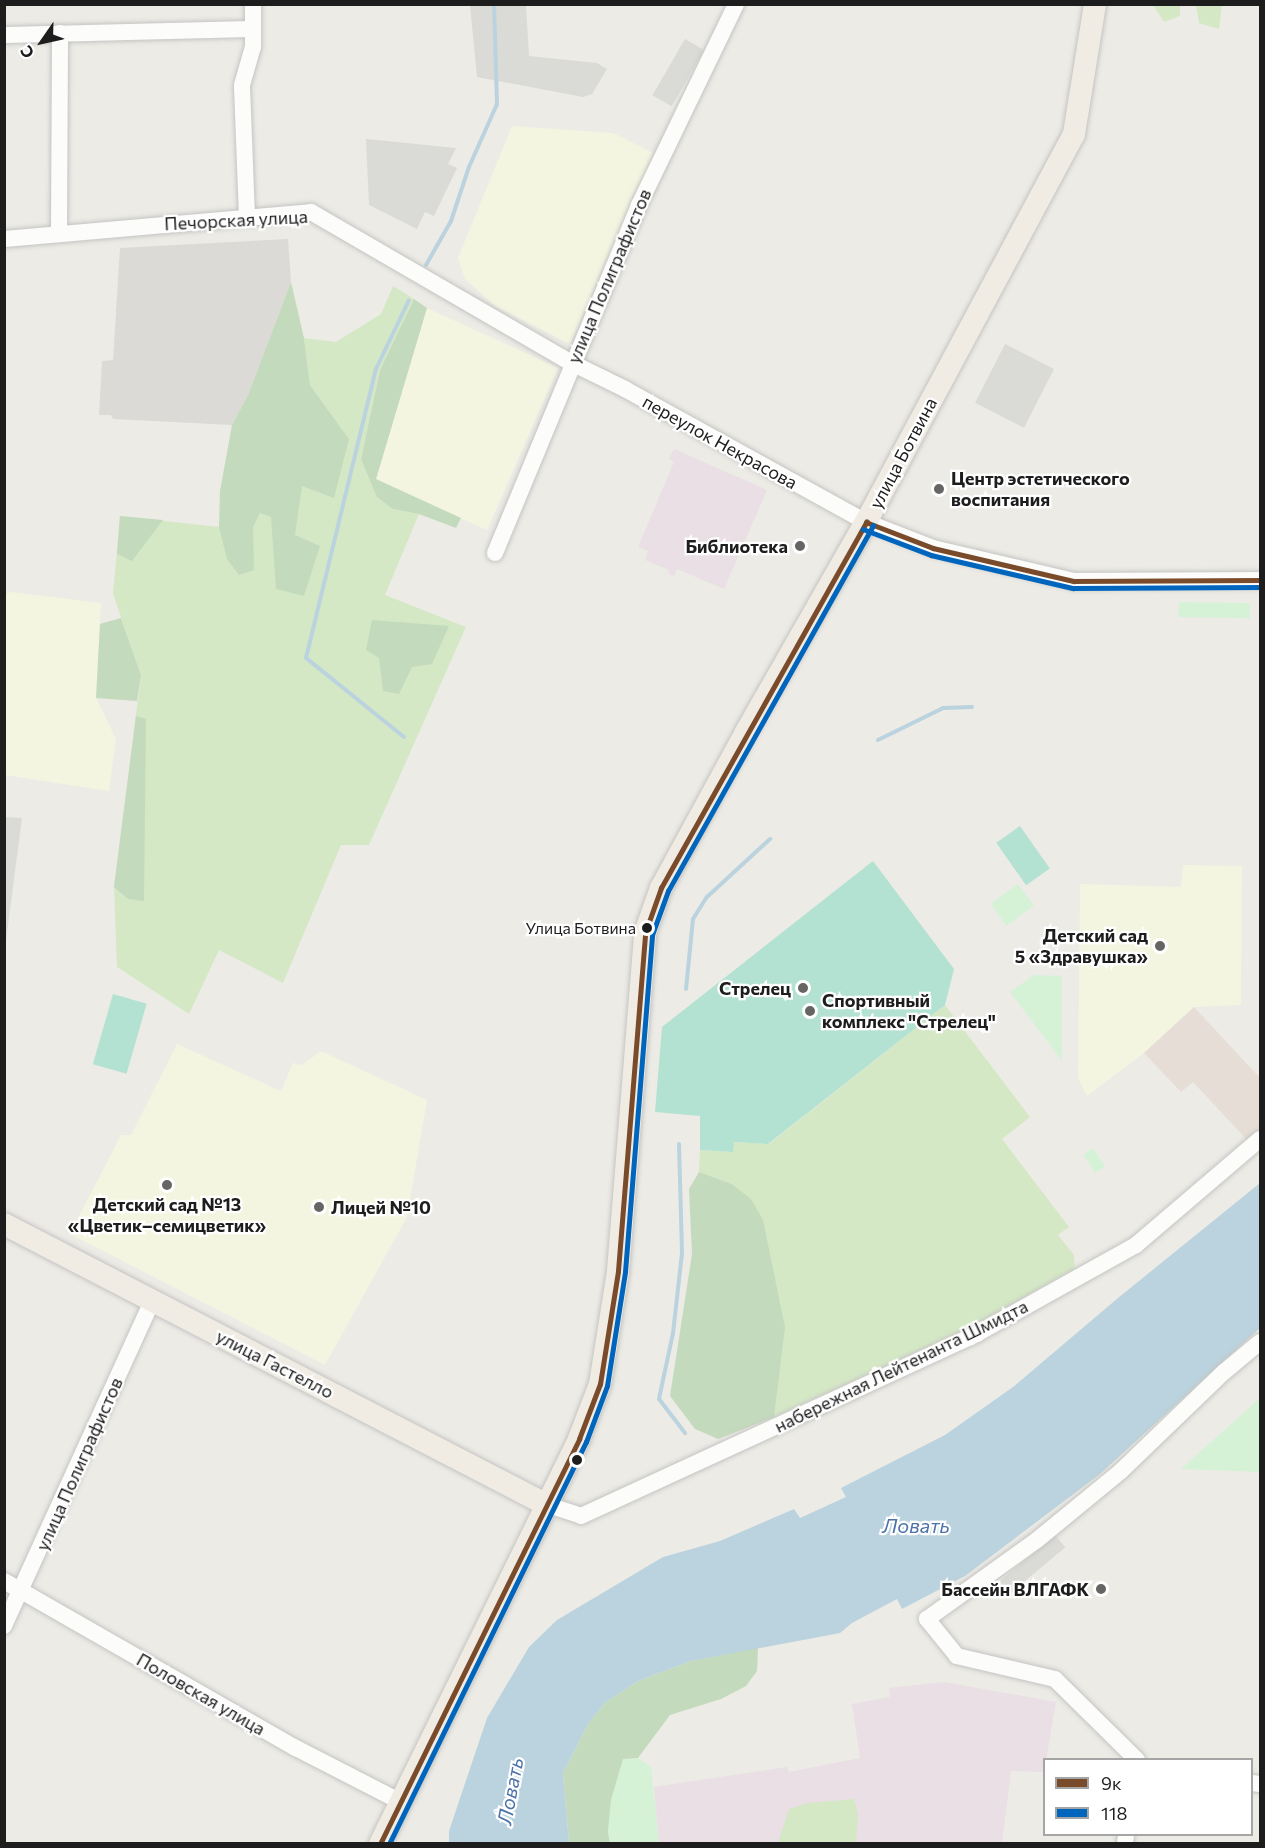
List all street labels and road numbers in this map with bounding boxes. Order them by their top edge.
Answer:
street label: улица Полиграфистов [562,186,656,366]
street label: Печорская улица [164,205,308,235]
street label: переулок Некрасова [639,391,801,493]
street label: улица Ботвина [865,394,941,512]
street label: набережная Лейтенанта Шмидта [771,1295,1031,1437]
street label: улица Гастелло [213,1325,337,1403]
street label: улица Полиграфистов [31,1374,127,1554]
street label: Половская улица [133,1648,269,1740]

